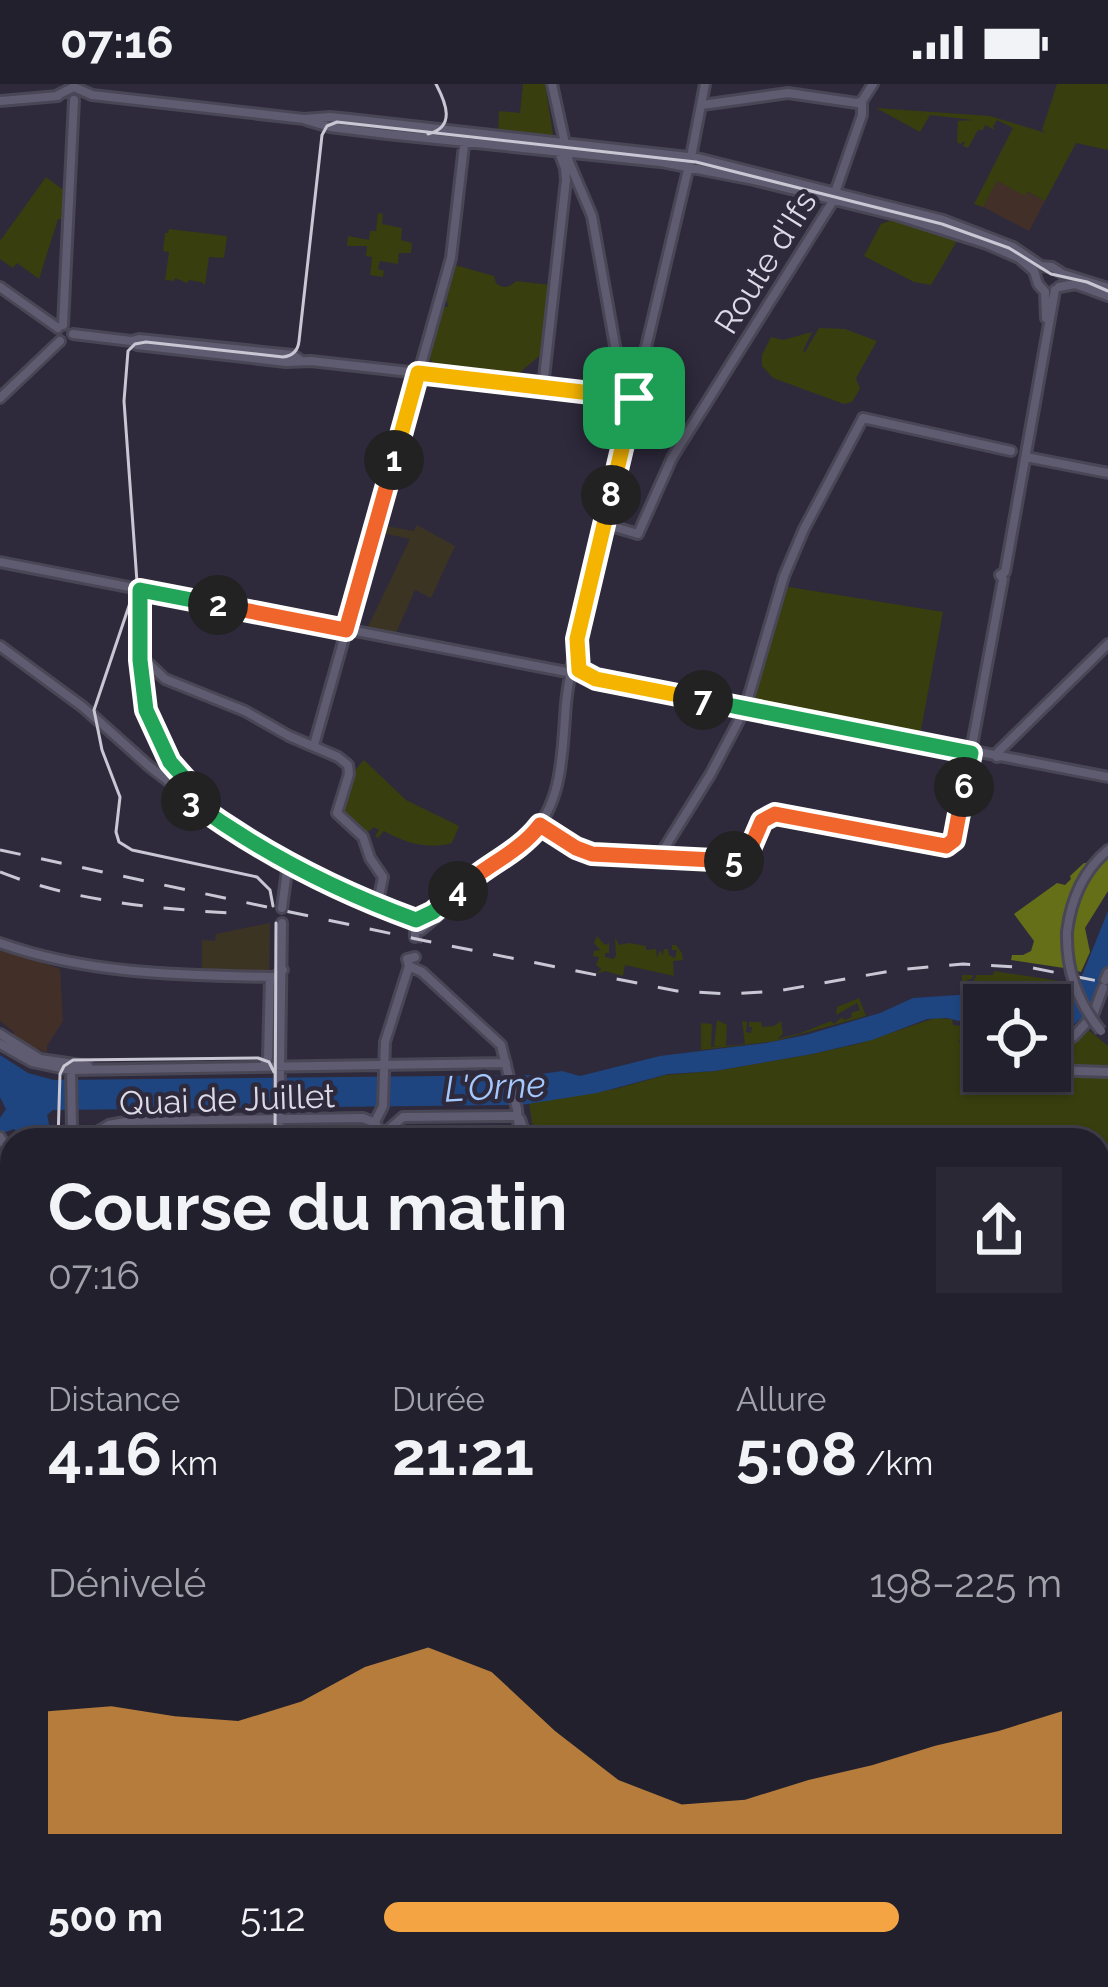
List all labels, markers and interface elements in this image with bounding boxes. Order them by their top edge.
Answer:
text: 07:16 [60,16,174,69]
street label: Route d'Ifs [706,184,825,341]
pin [583,347,685,449]
icon: arrive [601,365,667,431]
pin: 1 [364,430,424,490]
text: 1 [386,440,402,479]
pin: 8 [581,465,641,525]
text: 8 [601,475,621,514]
pin: 2 [188,575,248,635]
text: 2 [209,585,227,624]
pin: 7 [673,670,733,730]
text: 7 [694,680,712,719]
pin: 6 [934,757,994,817]
text: 6 [954,767,974,806]
pin: 3 [161,771,221,831]
text: 3 [182,781,200,820]
pin: 5 [704,831,764,891]
text: 5 [725,841,743,880]
pin: 4 [428,861,488,921]
text: 4 [449,871,467,910]
map controls [963,984,1071,1092]
button: locate [963,984,1071,1092]
water label: L'Orne [443,1062,547,1110]
street label: Quai de Juillet [118,1076,336,1123]
button: share [936,1167,1062,1293]
text: Course du matin [48,1168,568,1245]
text: 07:16 [48,1252,140,1298]
text: Distance [48,1380,180,1419]
text: Durée [392,1380,485,1419]
text: Allure [736,1380,826,1419]
text: 4.16 [48,1419,162,1489]
text: 21:21 [392,1419,534,1489]
text: 5:08 [736,1419,857,1489]
text: km [162,1444,218,1483]
text: /km [857,1444,933,1483]
text: Dénivelé [48,1560,207,1606]
text: 198–225 m [870,1560,1062,1606]
text: 500 m [48,1894,163,1940]
text: 5:12 [240,1894,306,1940]

